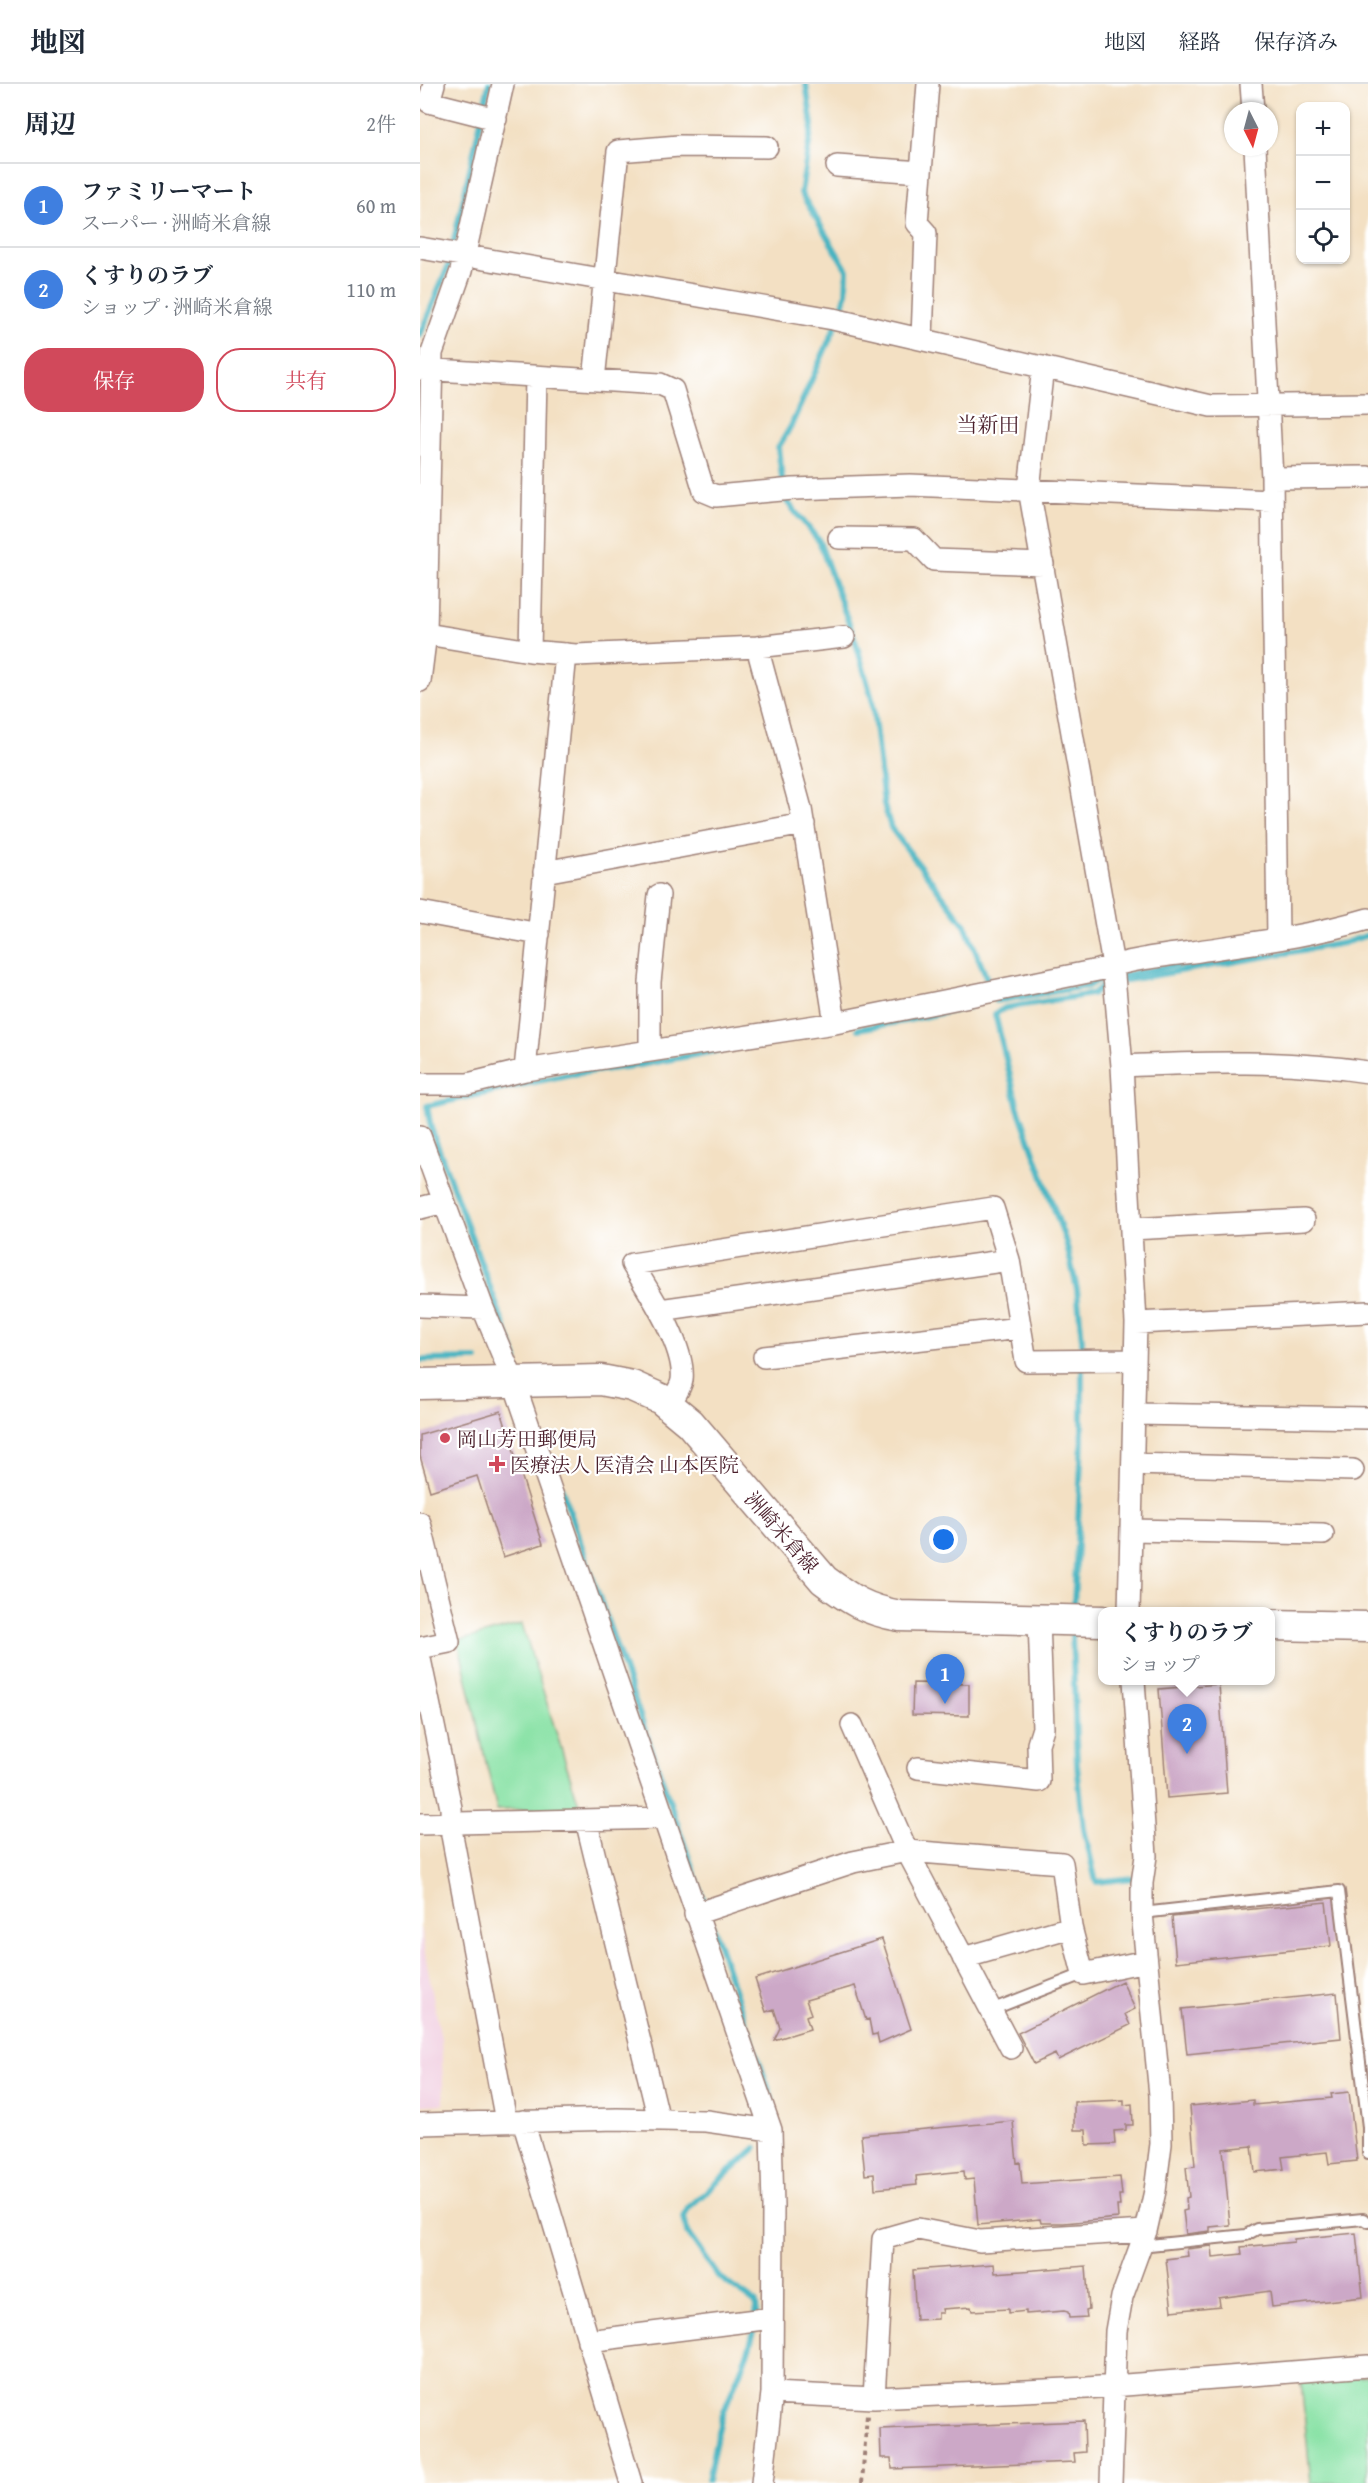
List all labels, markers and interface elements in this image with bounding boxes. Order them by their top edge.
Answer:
text: 地図 [30,21,86,62]
text: 地図 [1104,26,1146,57]
text: 経路 [1179,26,1221,57]
text: 保存済み [1254,26,1338,57]
north arrow [1224,102,1278,156]
map controls [1296,102,1350,264]
button: + [1296,102,1350,156]
text: 周辺 [24,104,76,143]
text: 2件 [366,109,396,138]
button: − [1296,156,1350,210]
text: ファミリーマート [81,175,257,207]
text: 1 [38,191,49,220]
text: 60 m [356,191,396,220]
text: スーパー · 洲崎米倉線 [81,208,271,237]
button: locate [1296,210,1350,264]
text: くすりのラブ [81,259,213,291]
text: 2 [38,275,49,304]
text: 110 m [346,275,396,304]
text: ショップ · 洲崎米倉線 [81,292,273,321]
button: 保存 [24,348,204,412]
button: 共有 [216,348,396,412]
district label: 当新田 [957,409,1020,440]
place label: 岡山芳田郵便局 [457,1424,597,1453]
marker: 岡山芳田郵便局 [438,1431,452,1445]
place label: 医療法人 医清会 山本医院 [510,1450,739,1479]
marker: 医療法人 医清会 山本医院 [488,1455,506,1473]
street label: 洲崎米倉線 [738,1485,826,1579]
your location [929,1525,958,1554]
popup [1098,1607,1275,1685]
text: くすりのラブ [1120,1616,1253,1648]
text: ショップ [1120,1649,1200,1678]
pin: 1 [926,1654,964,1704]
pin: 2 [1168,1704,1206,1754]

